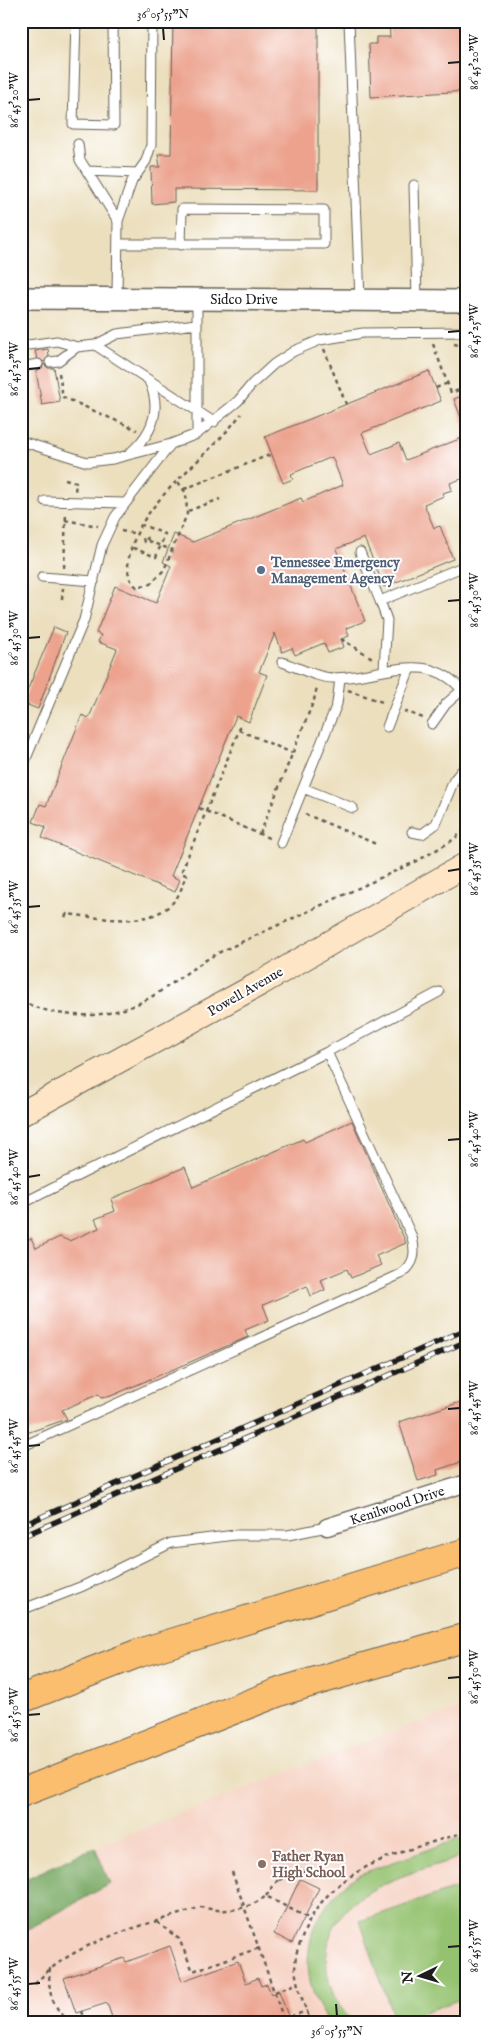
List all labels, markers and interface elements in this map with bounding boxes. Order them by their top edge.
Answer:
text: 36°05'55"N [137,7,190,22]
text: 86°45'20"W [467,33,482,90]
text: 86°45'20"W [7,71,22,128]
street label: Sidco Drive [210,291,278,309]
text: 86°45'25"W [467,303,482,358]
text: 86°45'25"W [7,341,22,396]
place label: Tennessee Emergency Management Agency [270,554,401,588]
marker: Tennessee Emergency Management Agency [255,564,267,576]
text: 86°45'30"W [467,572,482,627]
text: 86°45'30"W [7,610,22,665]
text: 86°45'35"W [467,842,482,896]
text: 86°45'35"W [7,880,22,934]
street label: Powell Avenue [204,963,287,1021]
text: 86°45'40"W [467,1110,482,1167]
text: 86°45'40"W [7,1148,22,1205]
text: 86°45'45"W [467,1380,482,1435]
text: 86°45'45"W [7,1418,22,1473]
street label: Kenilwood Drive [348,1482,448,1530]
text: 86°45'50"W [467,1649,482,1704]
text: 86°45'50"W [7,1687,22,1742]
place label: Father Ryan High School [272,1848,346,1882]
marker: Father Ryan High School [256,1858,268,1870]
text: 86°45'55"W [467,1919,482,1973]
north arrow [396,1952,446,2002]
text: 86°45'55"W [7,1957,22,2011]
text: N [399,1970,418,1985]
text: 36°05'55"N [311,2024,364,2039]

